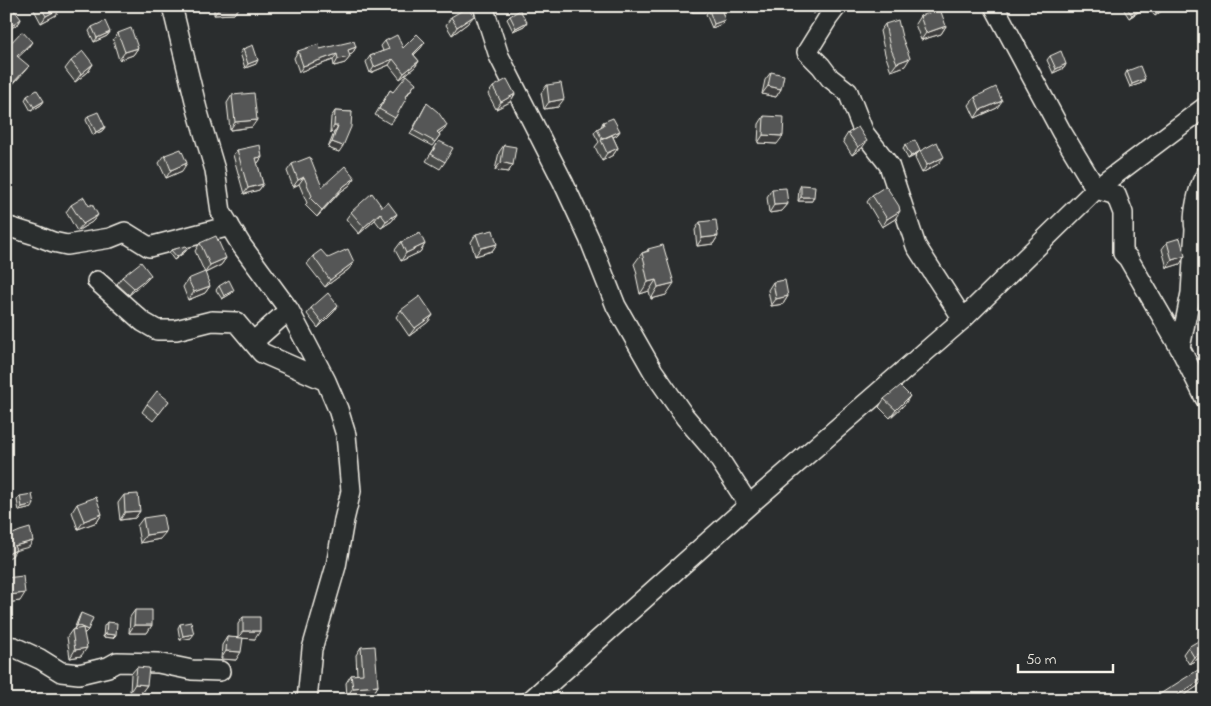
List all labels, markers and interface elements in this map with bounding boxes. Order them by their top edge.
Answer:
scale bar [1018,641,1114,673]
text: 50 m [1026,649,1057,671]

